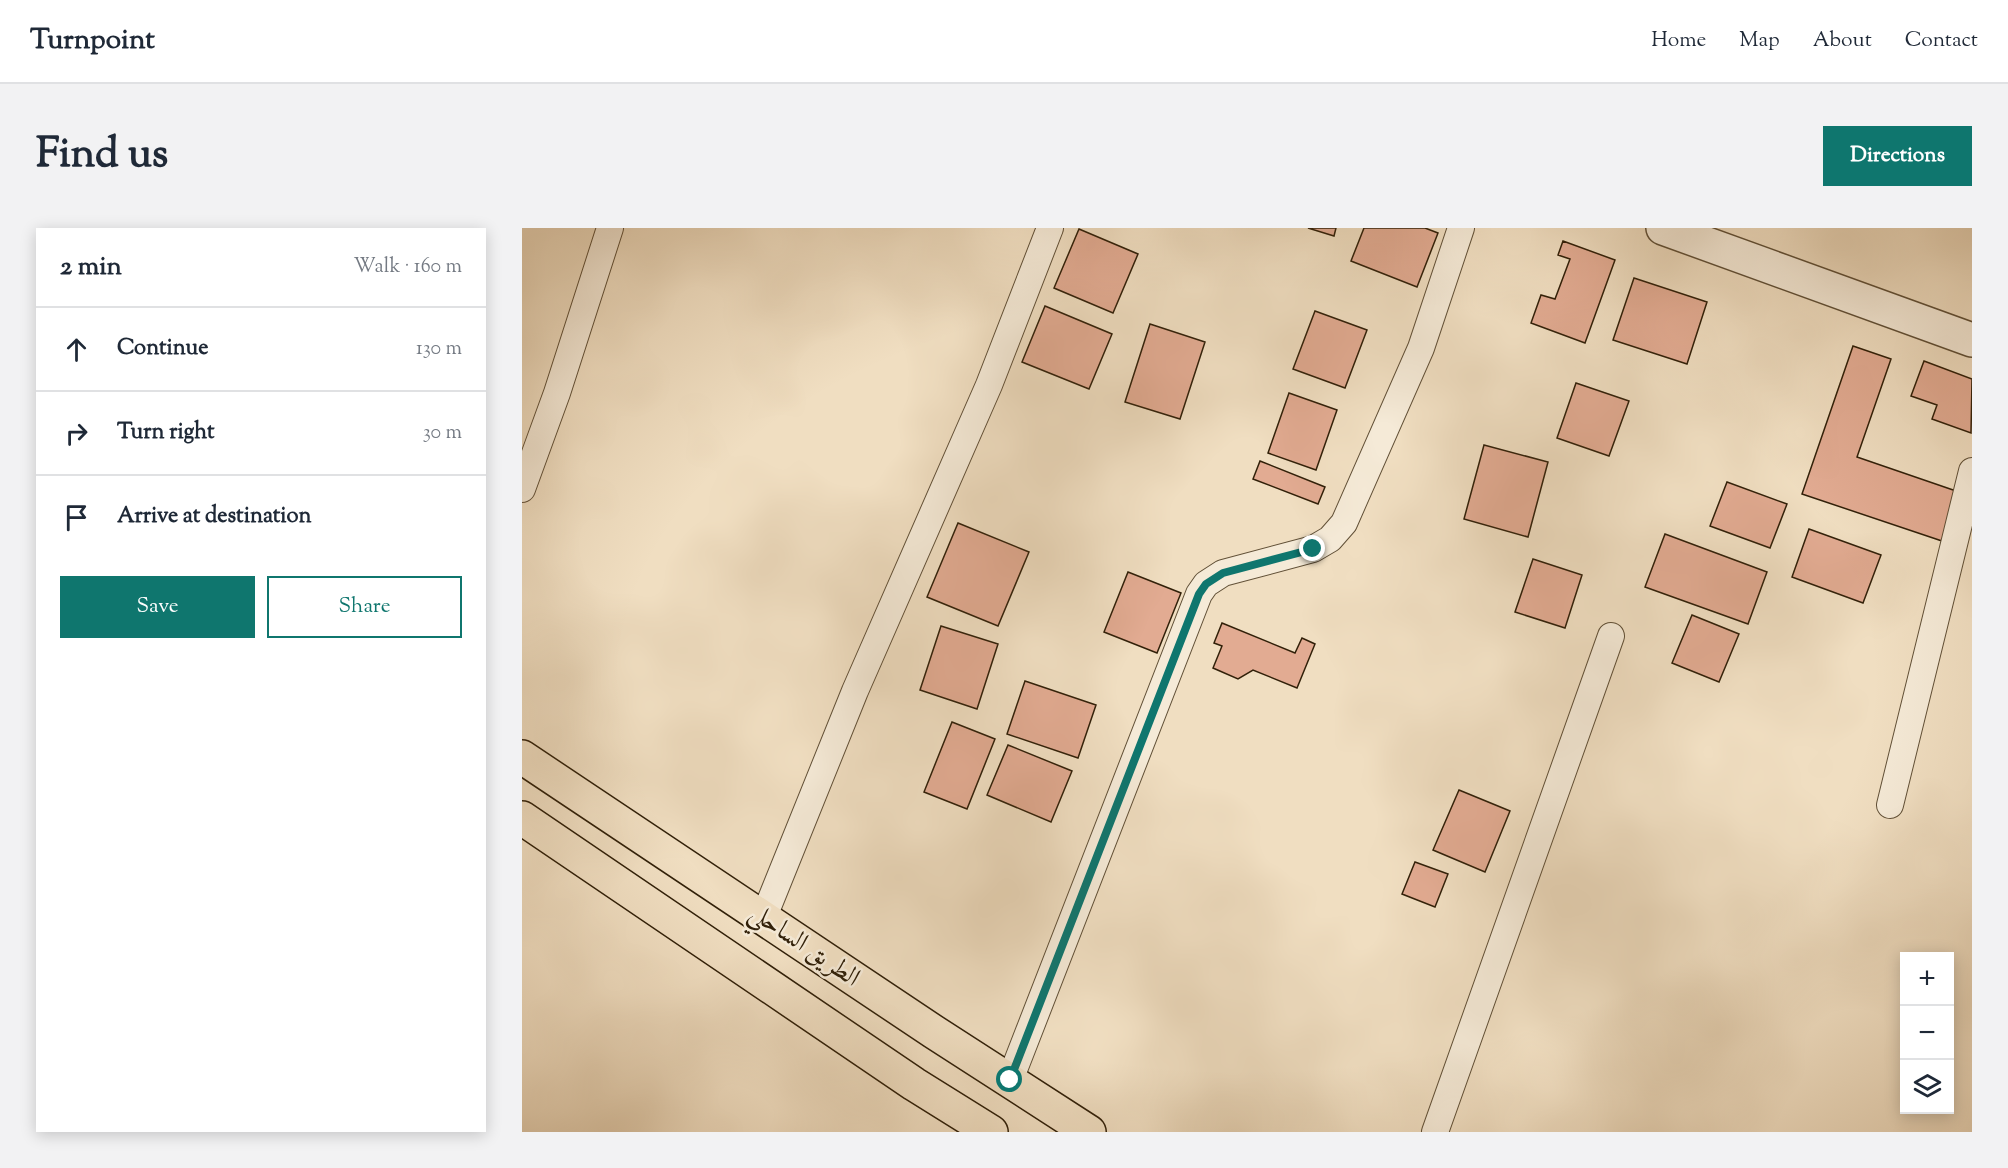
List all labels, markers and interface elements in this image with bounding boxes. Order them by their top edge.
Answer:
text: Turnpoint [30,21,155,61]
text: Home [1651,26,1706,56]
text: Map [1739,26,1780,56]
text: About [1813,26,1872,56]
text: Contact [1905,26,1978,56]
text: Find us [36,126,168,186]
button: Directions [1823,126,1972,186]
text: 2 min [60,249,122,286]
text: Walk · 160 m [353,253,462,282]
icon: ahead [60,333,93,366]
text: Continue [117,333,208,365]
text: 130 m [416,335,462,364]
icon: right [60,417,93,450]
text: Turn right [117,417,214,449]
text: 30 m [423,419,462,448]
icon: arrive [60,501,93,534]
text: Arrive at destination [117,501,312,533]
route end [1299,535,1325,561]
button: Save [60,576,255,638]
button: Share [267,576,462,638]
street label: الطريق الساحلي [739,895,867,1000]
map controls [1900,952,1954,1114]
button: + [1900,952,1954,1006]
button: − [1900,1006,1954,1060]
button: layers [1900,1060,1954,1114]
route start [996,1066,1022,1092]

